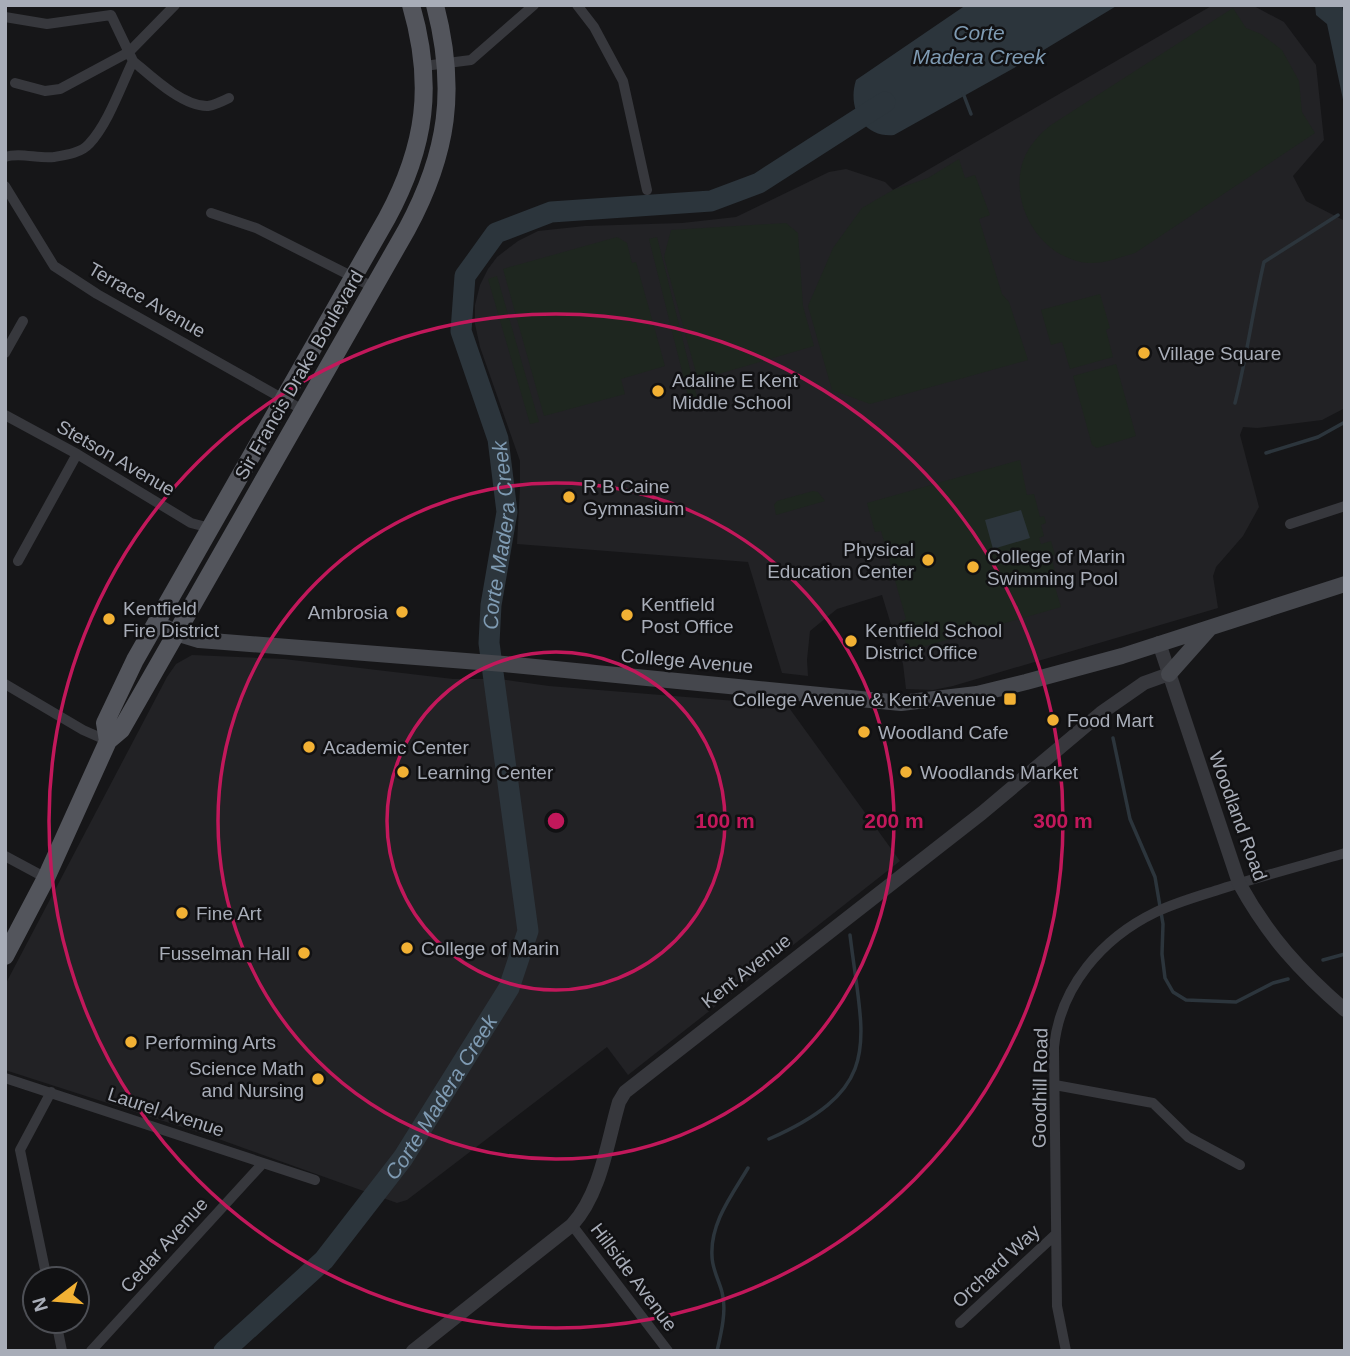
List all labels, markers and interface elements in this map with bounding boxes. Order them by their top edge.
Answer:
water label: Corte Madera Creek [912,21,1047,68]
street label: Terrace Avenue [85,258,209,342]
street label: Sir Francis Drake Boulevard [231,267,367,483]
place label: Village Square [1158,343,1281,364]
marker: Village Square [1136,345,1152,361]
place label: Adaline E Kent Middle School [672,370,798,413]
marker: Adaline E Kent Middle School [650,383,666,399]
street label: Stetson Avenue [53,416,179,500]
water label: Corte Madera Creek [478,438,519,630]
place label: R B Caine Gymnasium [583,476,684,519]
marker: R B Caine Gymnasium [561,489,577,505]
place label: Physical Education Center [767,539,915,582]
place label: College of Marin Swimming Pool [987,546,1125,589]
marker: Physical Education Center [920,552,936,568]
marker: College of Marin Swimming Pool [965,559,981,575]
place label: Kentfield Post Office [641,594,734,637]
place label: Kentfield Fire District [123,598,220,641]
place label: Ambrosia [308,602,388,623]
marker: Ambrosia [394,604,410,620]
marker: Kentfield Post Office [619,607,635,623]
marker: Kentfield Fire District [101,611,117,627]
place label: Kentfield School District Office [865,620,1002,663]
marker: Kentfield School District Office [843,633,859,649]
street label: College Avenue [620,645,754,677]
place label: College Avenue & Kent Avenue [733,689,996,710]
marker: College Avenue & Kent Avenue [1002,691,1018,707]
place label: Food Mart [1067,710,1154,731]
marker: Food Mart [1045,712,1061,728]
place label: Woodland Cafe [878,722,1009,743]
marker: Woodland Cafe [856,724,872,740]
place label: Academic Center [323,737,469,758]
marker: Academic Center [301,739,317,755]
street label: Woodland Road [1205,749,1271,883]
place label: Learning Center [417,762,554,783]
place label: Woodlands Market [920,762,1079,783]
marker: Learning Center [395,764,411,780]
marker: Woodlands Market [898,764,914,780]
centre of rings [544,809,568,833]
text: 100 m [695,809,755,832]
text: 200 m [864,809,924,832]
text: 300 m [1033,809,1093,832]
place label: Fine Art [196,903,262,924]
marker: Fine Art [174,905,190,921]
street label: Kent Avenue [697,930,795,1012]
place label: College of Marin [421,938,559,959]
marker: College of Marin [399,940,415,956]
place label: Fusselman Hall [159,943,290,964]
marker: Fusselman Hall [296,945,312,961]
water label: Corte Madera Creek [380,1009,502,1184]
street label: Goodhill Road [1028,1028,1052,1148]
place label: Performing Arts [145,1032,276,1053]
marker: Performing Arts [123,1034,139,1050]
place label: Science Math and Nursing [189,1058,304,1101]
marker: Science Math and Nursing [310,1071,326,1087]
street label: Laurel Avenue [105,1083,227,1141]
street label: Cedar Avenue [116,1193,212,1297]
street label: Hillside Avenue [587,1219,681,1335]
street label: Orchard Way [948,1220,1044,1312]
north arrow [21,1265,91,1335]
text: N [28,1295,52,1314]

